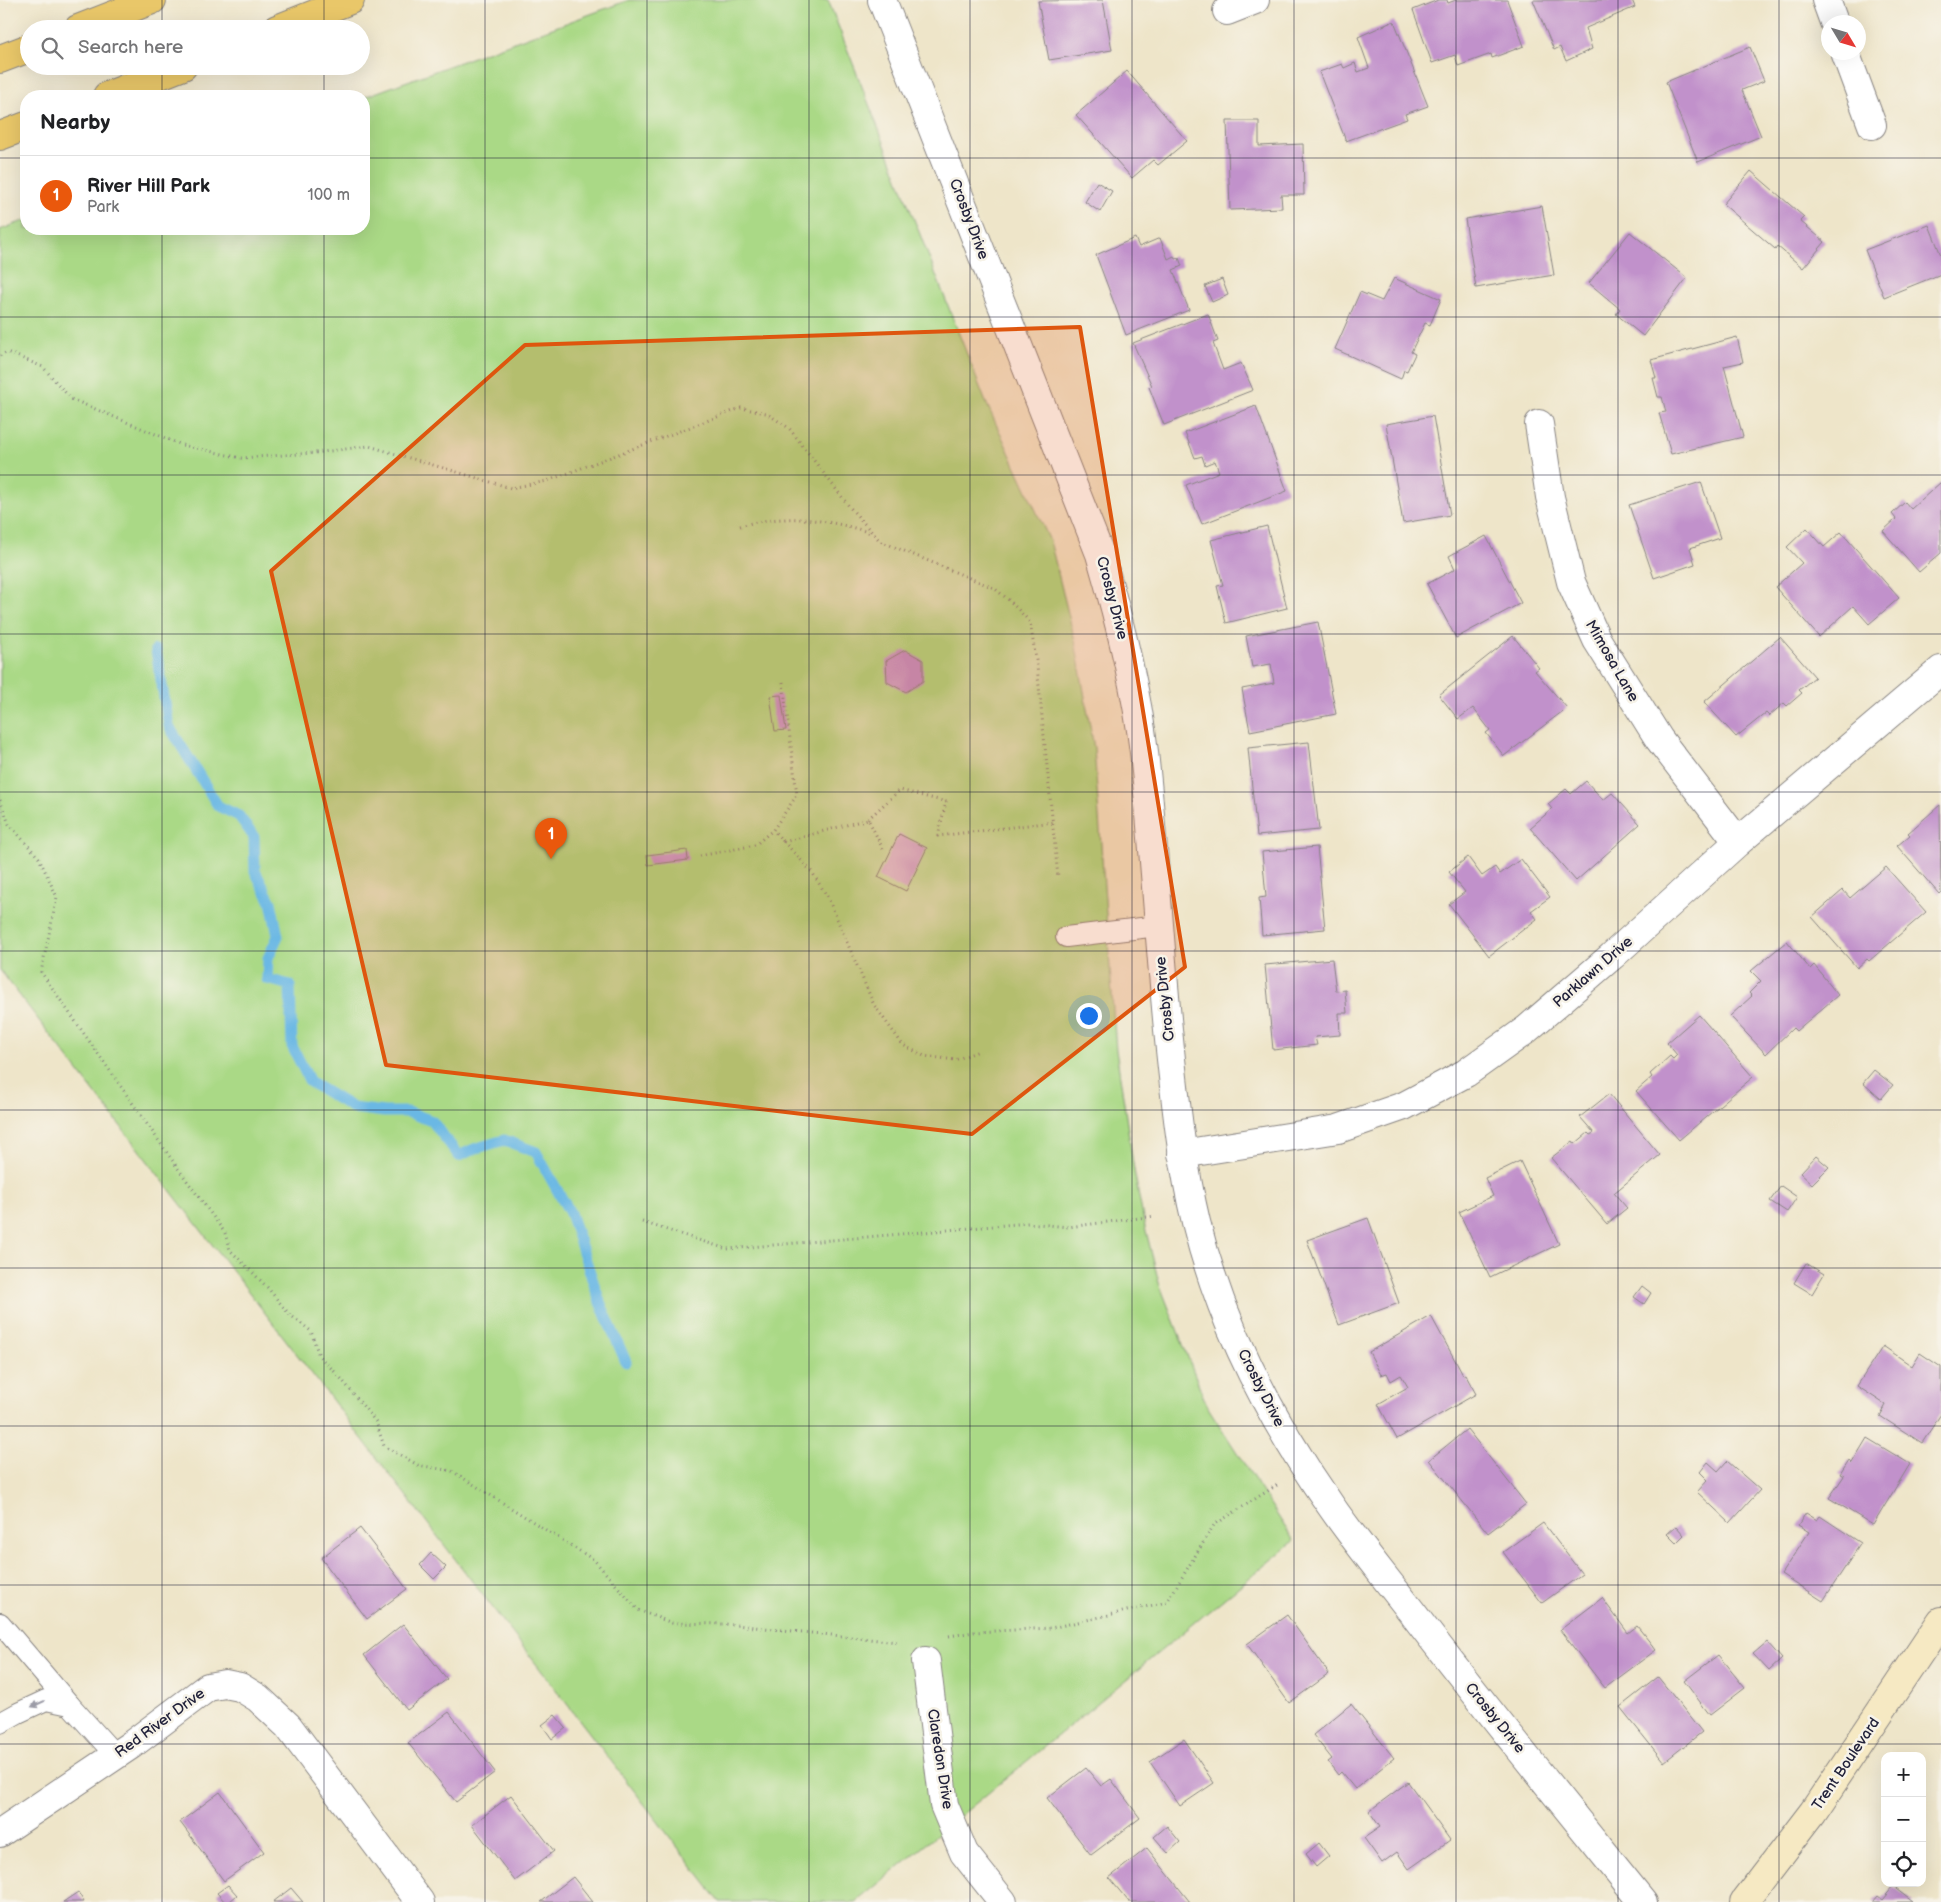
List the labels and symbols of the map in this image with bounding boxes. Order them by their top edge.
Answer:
north arrow [1821,15,1866,60]
street label: Crosby Drive [945,176,993,262]
street label: Crosby Drive [1092,554,1132,642]
street label: Mimosa Lane [1581,617,1643,705]
pin: 1 [535,818,567,859]
street label: Parklawn Drive [1549,932,1637,1012]
street label: Crosby Drive [1151,956,1179,1042]
your location [1076,1003,1102,1029]
street label: Crosby Drive [1233,1346,1289,1430]
street label: Crosby Drive [1461,1679,1529,1757]
street label: Red River Drive [111,1684,209,1762]
one-way arrow [31,1700,45,1708]
street label: Claredon Drive [923,1707,957,1811]
street label: Trent Boulevard [1808,1714,1884,1814]

